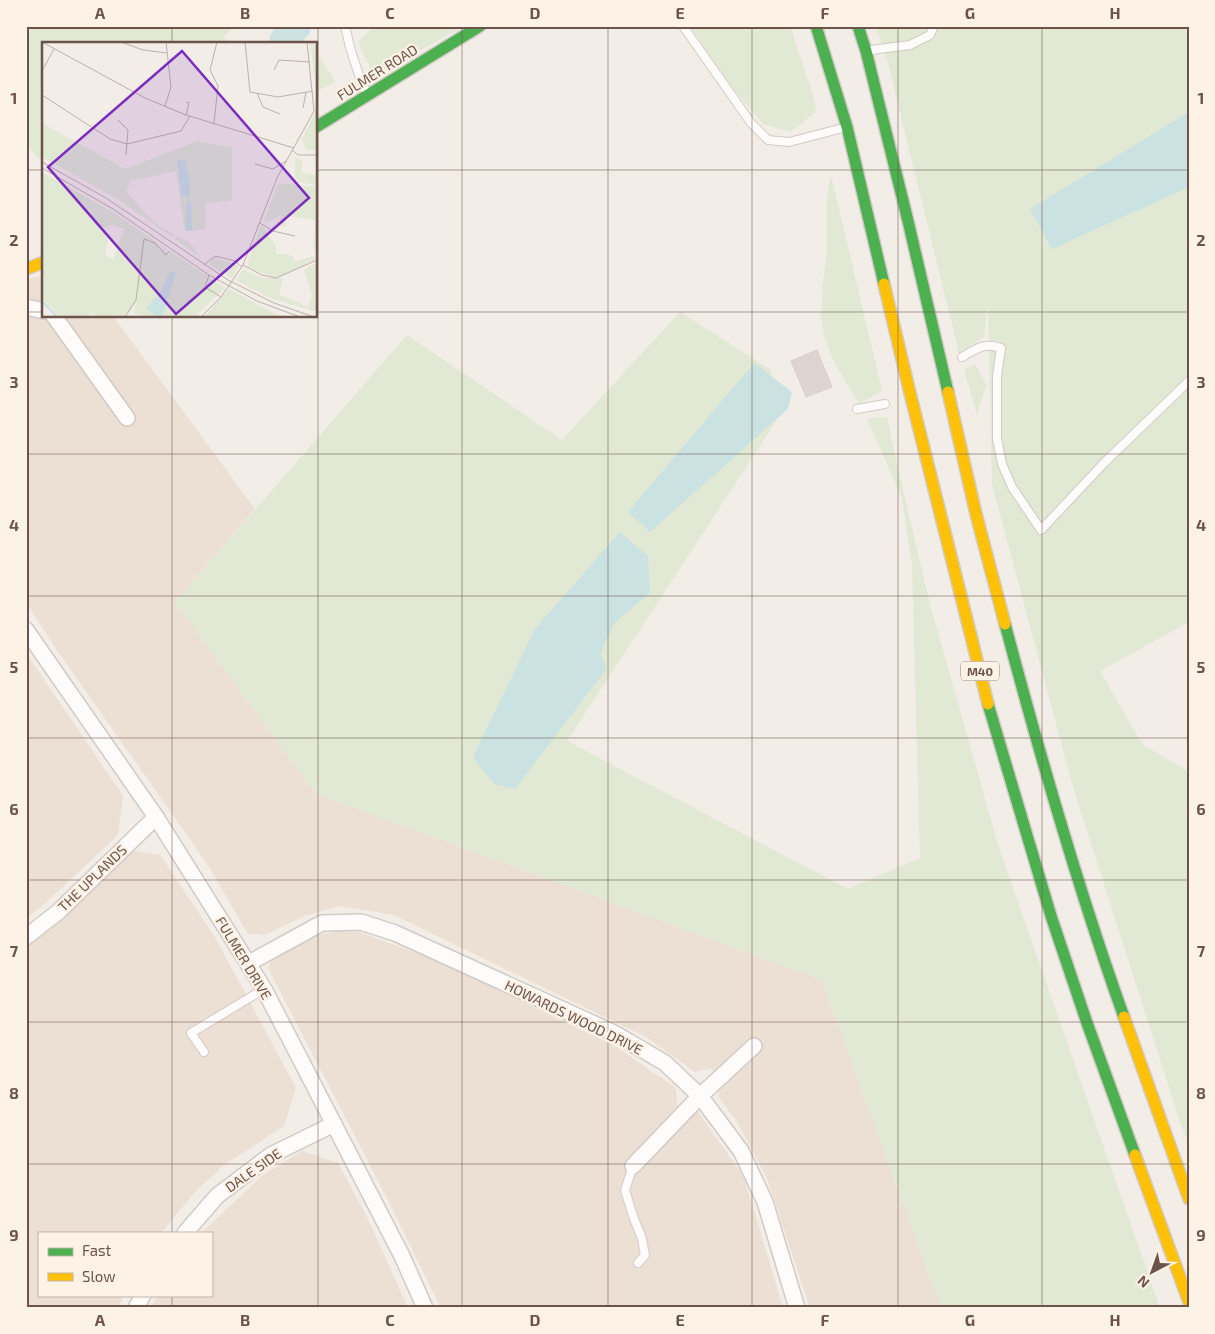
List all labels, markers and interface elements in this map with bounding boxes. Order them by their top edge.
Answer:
text: A [95,3,106,22]
text: B [240,3,250,22]
text: C [385,3,395,22]
text: D [530,3,541,22]
text: E [675,3,685,22]
text: F [821,3,830,22]
text: G [965,3,975,22]
text: H [1109,3,1121,22]
street label: FULMER ROAD [334,40,420,104]
inset map [42,42,318,318]
text: 1 [11,88,17,107]
text: 1 [1198,88,1204,107]
text: 2 [9,230,19,249]
text: 2 [1196,230,1206,249]
text: 3 [9,372,19,391]
text: 3 [1196,372,1206,391]
text: 4 [9,515,19,534]
text: 4 [1196,515,1206,534]
text: 5 [10,657,19,676]
text: 5 [1197,657,1206,676]
road number: M40 [961,661,999,680]
text: 6 [9,799,19,818]
text: 6 [1196,799,1206,818]
street label: THE UPLANDS [54,841,130,915]
street label: FULMER DRIVE [213,913,276,1003]
text: 7 [10,941,19,960]
text: 7 [1197,941,1206,960]
street label: HOWARDS WOOD DRIVE [502,976,646,1058]
text: 8 [9,1083,19,1102]
text: 8 [1196,1083,1206,1102]
street label: DALE SIDE [222,1144,285,1196]
text: 9 [9,1225,19,1244]
text: 9 [1196,1225,1206,1244]
legend [38,1232,212,1296]
text: Fast [82,1241,112,1259]
north arrow [1128,1246,1178,1296]
text: Slow [82,1267,116,1285]
text: N [1134,1272,1153,1292]
text: A [95,1310,106,1329]
text: B [240,1310,250,1329]
text: C [385,1310,395,1329]
text: D [530,1310,541,1329]
text: E [675,1310,685,1329]
text: F [821,1310,830,1329]
text: G [965,1310,975,1329]
text: H [1109,1310,1121,1329]

